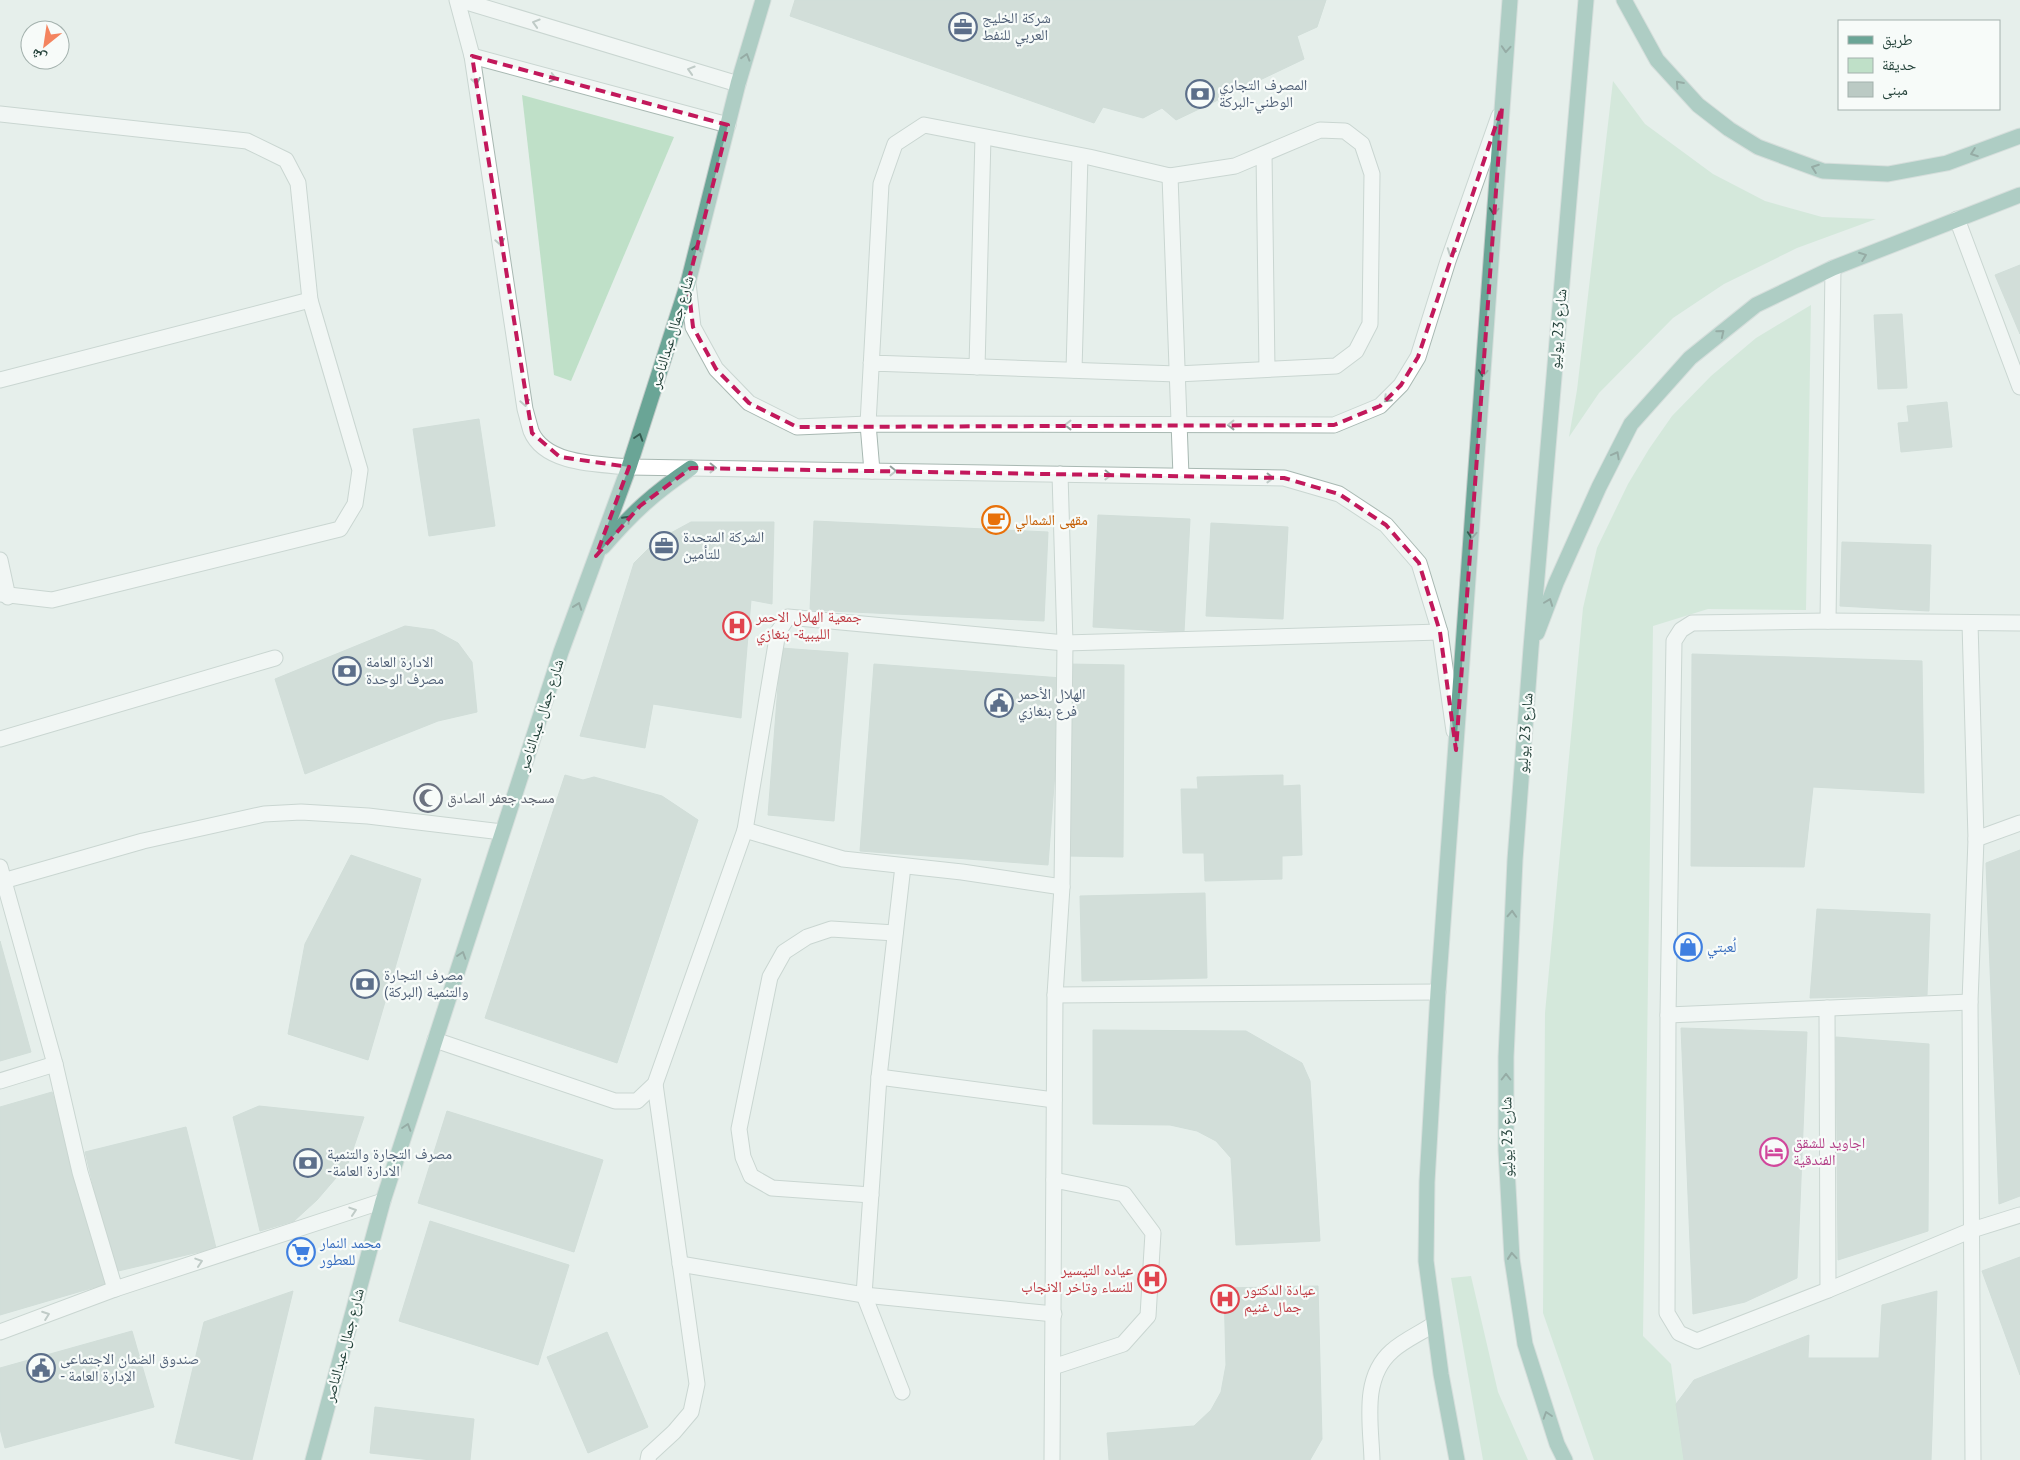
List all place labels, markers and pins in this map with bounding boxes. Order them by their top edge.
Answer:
place label: شركة الخليج العربي للنفط [982,8,1051,47]
office icon: شركة الخليج العربي للنفط [948,12,978,42]
place label: المصرف التجاري الوطني-البركة [1219,75,1307,114]
bank icon: المصرف التجاري الوطني-البركة [1185,79,1215,109]
cafe icon: مقهى الشمالي [981,505,1011,535]
place label: مقهى الشمالي [1015,510,1088,532]
place label: الشركة المتحدة للتأمين [683,527,764,564]
office icon: الشركة المتحدة للتأمين [649,531,679,561]
place label: جمعية الهلال الاحمر الليبية- بنغازي [755,607,862,646]
hospital icon: جمعية الهلال الاحمر الليبية- بنغازي [722,611,752,641]
place label: الادارة العامة مصرف الوحدة [366,652,444,688]
bank icon: الادارة العامة مصرف الوحدة [332,656,362,686]
place label: الهلال الأحمر فرع بنغازي [1017,684,1086,723]
public building icon: الهلال الأحمر فرع بنغازي [984,688,1014,718]
mosque icon: مسجد جعفر الصادق [413,783,443,813]
place label: مسجد جعفر الصادق [447,788,555,808]
shop icon: لُعبتي [1673,932,1703,962]
place label: لُعبتي [1707,937,1736,959]
place label: مصرف التجارة والتنمية (البركة) [384,965,469,1001]
bank icon: مصرف التجارة والتنمية (البركة) [350,969,380,999]
place label: اجاويد للشقق الفندقية [1793,1133,1865,1169]
hotel icon: اجاويد للشقق الفندقية [1759,1137,1789,1167]
place label: مصرف التجارة والتنمية -الادارة العامة [327,1144,452,1180]
bank icon: مصرف التجارة والتنمية -الادارة العامة [293,1148,323,1178]
place label: محمد النمار للعطور [319,1233,381,1269]
supermarket icon: محمد النمار للعطور [286,1237,316,1267]
place label: عياده التيسير للنساء وتاخر الانجاب [1021,1260,1133,1296]
hospital icon: عياده التيسير للنساء وتاخر الانجاب [1137,1264,1167,1294]
place label: عيادة الدكتور جمال غنيم [1243,1280,1316,1317]
hospital icon: عيادة الدكتور جمال غنيم [1210,1284,1240,1314]
place label: صندوق الضمان الاجتماعى - الإدارة العامة [60,1349,199,1385]
public building icon: صندوق الضمان الاجتماعى - الإدارة العامة [26,1353,56,1383]

